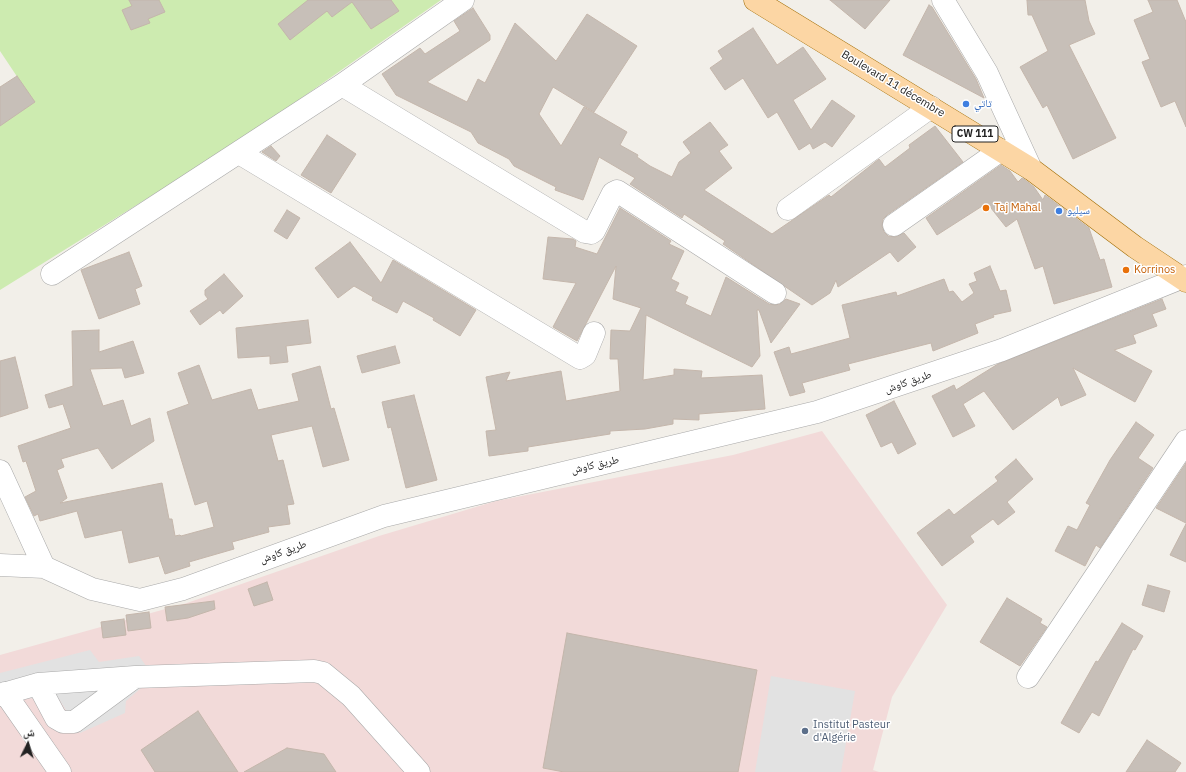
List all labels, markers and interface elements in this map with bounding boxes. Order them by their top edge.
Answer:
street label: Boulevard 11 décembre [839,48,947,120]
place label: تاتي [974,97,992,111]
marker: تاتي [961,99,971,109]
road number: CW 111 [952,126,998,142]
place label: Taj Mahal [994,201,1041,215]
marker: Taj Mahal [981,203,991,213]
place label: سيليو [1067,204,1090,218]
marker: سيليو [1054,206,1064,216]
place label: Korrinos [1134,263,1175,277]
marker: Korrinos [1121,265,1131,275]
street label: طريق كاوش [883,368,933,396]
street label: طريق كاوش [570,453,620,477]
street label: طريق كاوش [258,537,308,567]
place label: Institut Pasteur d'Algérie [813,718,890,744]
north arrow [8,724,48,764]
text: ش [23,725,35,740]
marker: Institut Pasteur d'Algérie [800,726,810,736]

